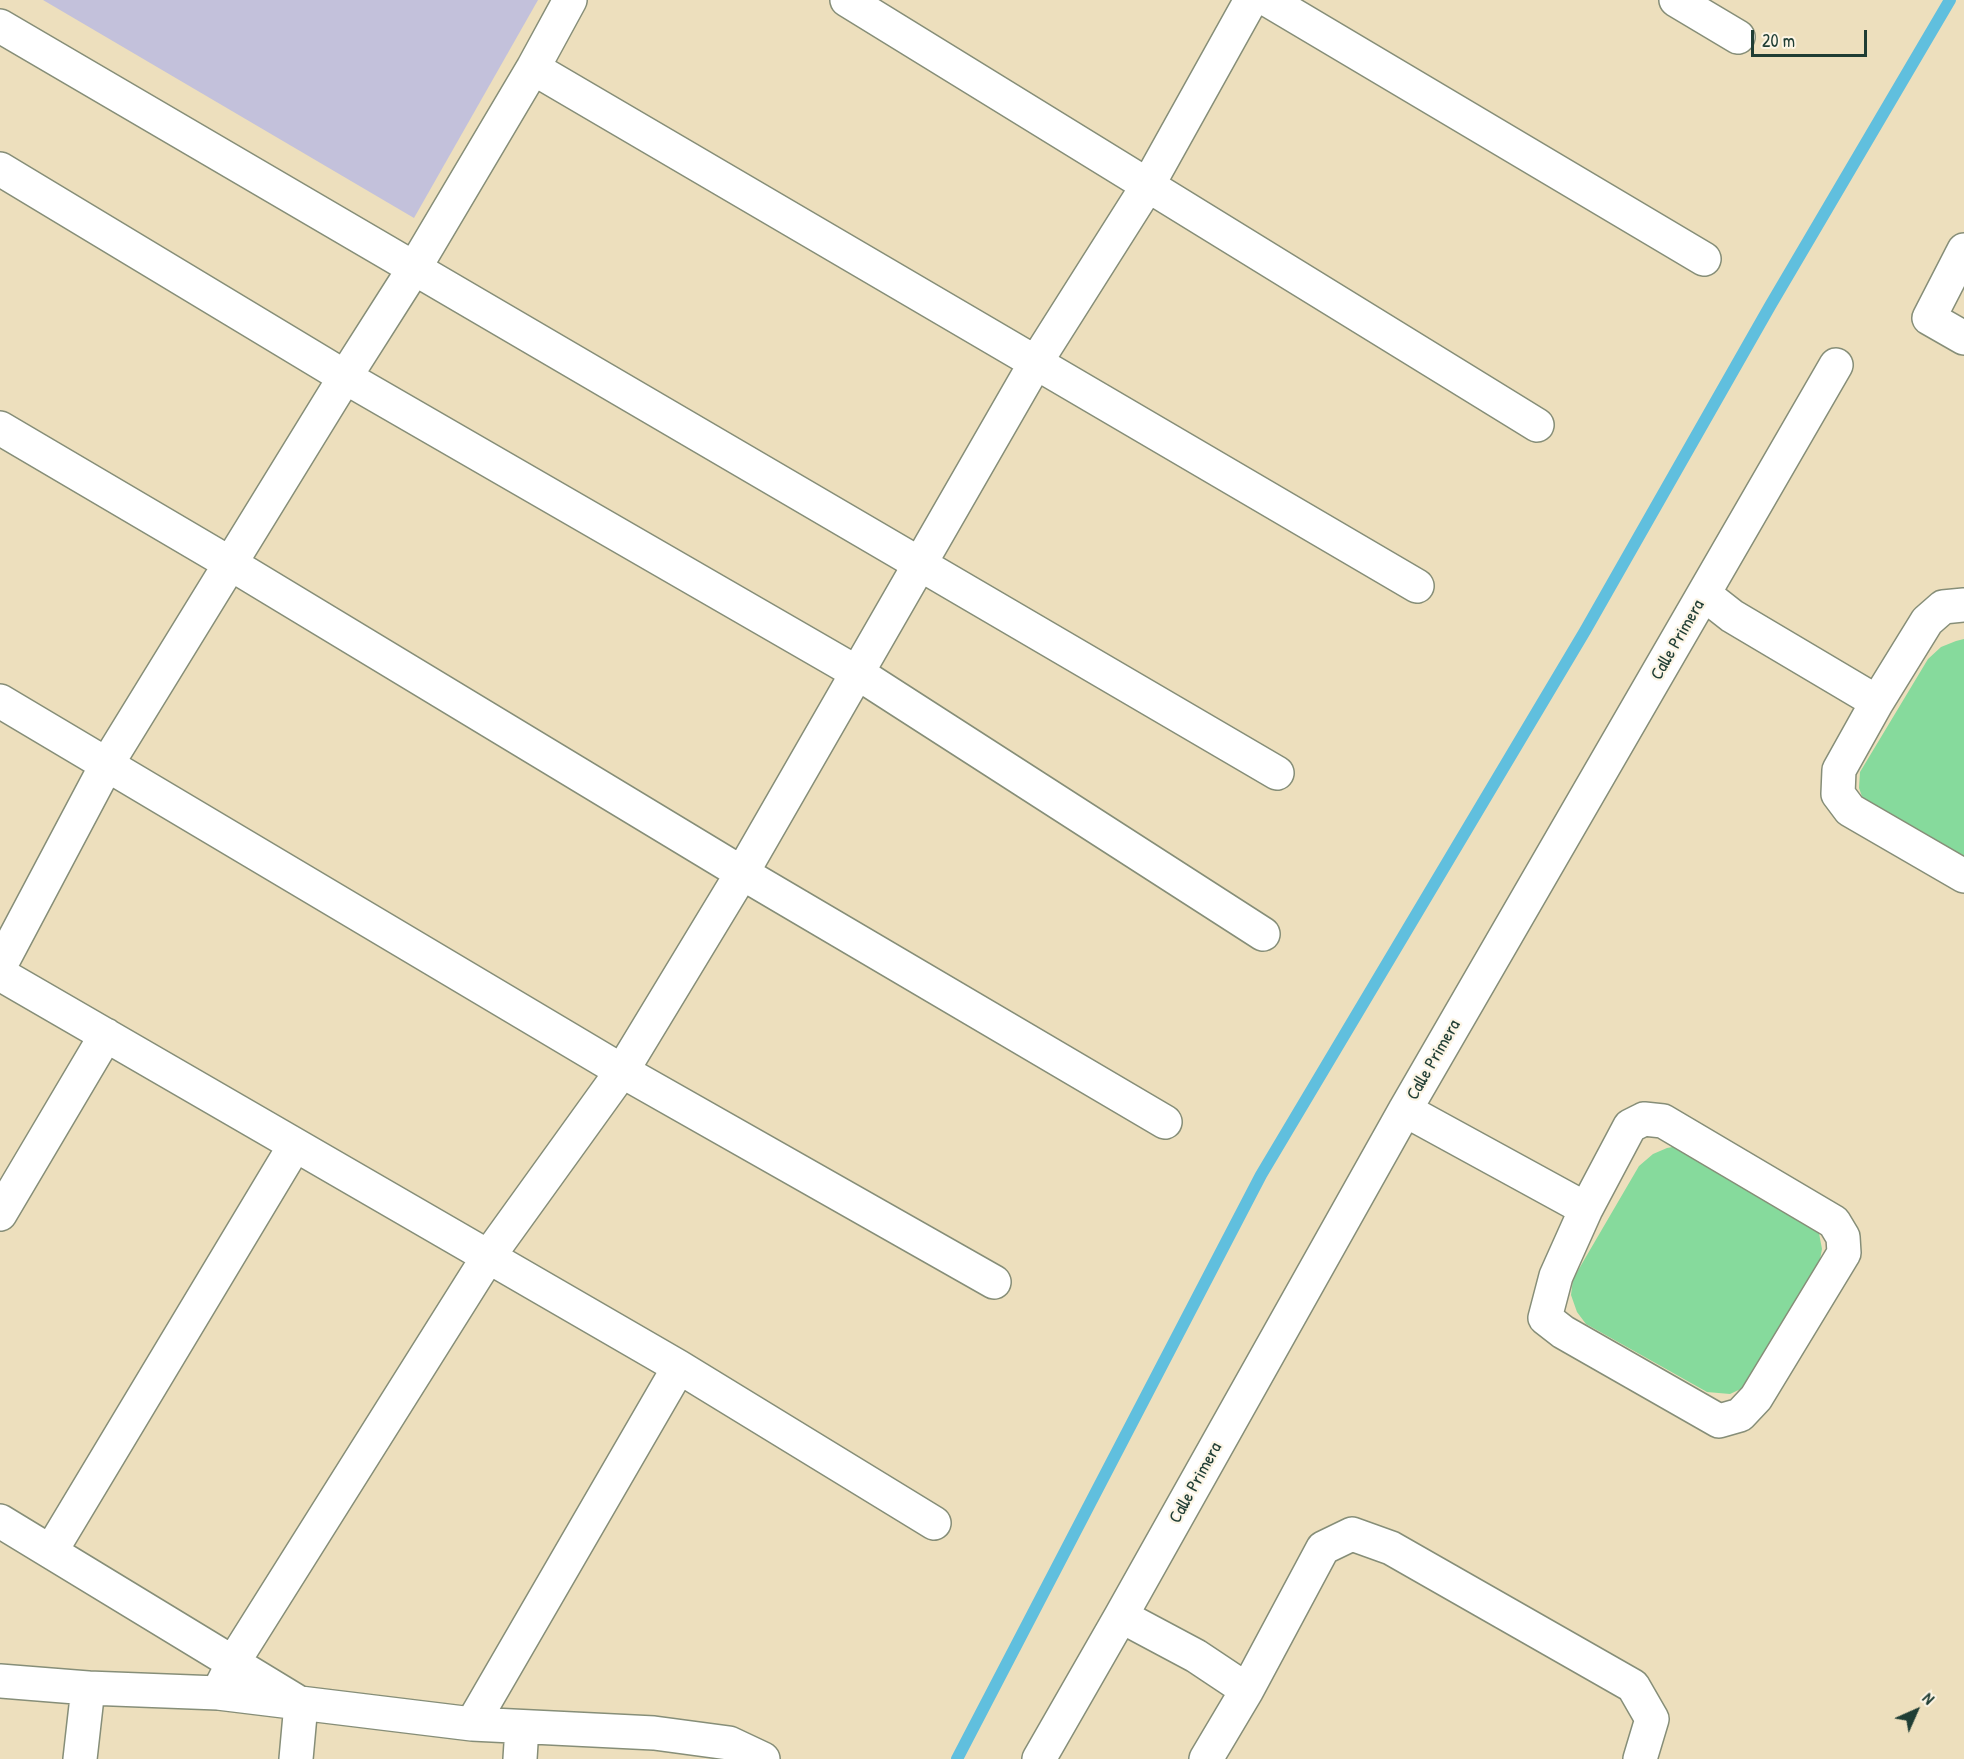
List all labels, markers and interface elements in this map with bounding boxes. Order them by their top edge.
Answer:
scale bar [1754,18,1870,56]
text: 20 m [1762,28,1795,53]
street label: Calle Primera [1646,596,1710,684]
street label: Calle Primera [1402,1016,1466,1104]
street label: Calle Primera [1165,1439,1227,1527]
north arrow [1886,1681,1946,1741]
text: N [1918,1687,1940,1709]

